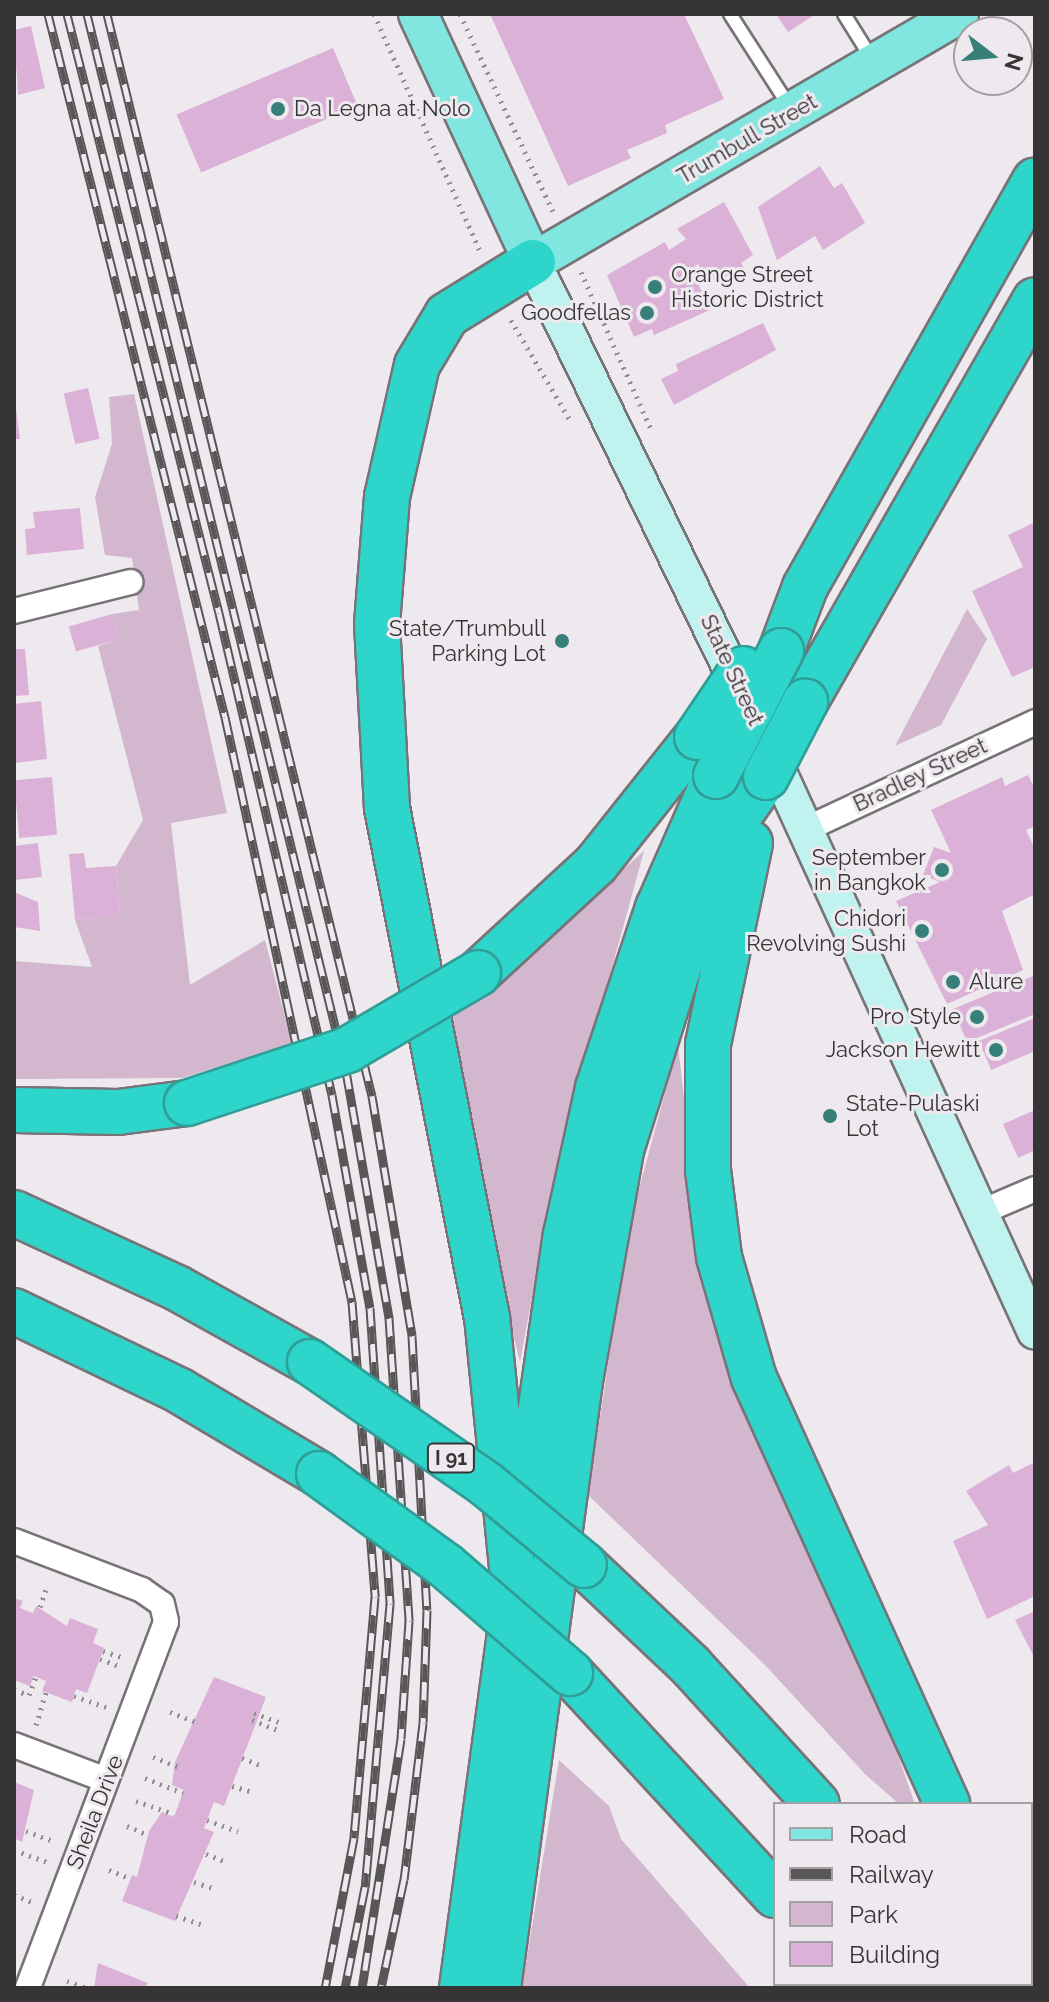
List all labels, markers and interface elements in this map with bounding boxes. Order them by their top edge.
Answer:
north arrow [953,16,1033,96]
text: N [999,50,1029,74]
street label: Trumbull Street [672,88,822,190]
place label: Da Legna at Nolo [294,96,471,122]
marker: Da Legna at Nolo [269,100,287,118]
place label: Orange Street Historic District [671,261,824,312]
marker: Orange Street Historic District [646,278,664,296]
place label: Goodfellas [521,300,631,326]
marker: Goodfellas [638,304,656,322]
street label: State Street [695,610,769,730]
place label: State/Trumbull Parking Lot [389,615,546,666]
marker: State/Trumbull Parking Lot [553,632,571,650]
street label: Bradley Street [849,732,991,818]
place label: September in Bangkok [812,844,926,896]
marker: September in Bangkok [933,861,951,879]
place label: Chidori Revolving Sushi [746,905,906,956]
marker: Chidori Revolving Sushi [913,922,931,940]
place label: Alure [969,969,1023,995]
marker: Alure [944,973,962,991]
place label: Pro Style [870,1004,961,1030]
marker: Pro Style [968,1008,986,1026]
place label: Jackson Hewitt [826,1037,980,1063]
marker: Jackson Hewitt [987,1041,1005,1059]
place label: State-Pulaski Lot [846,1090,980,1142]
marker: State-Pulaski Lot [821,1107,839,1125]
road number: I 91 [425,1442,477,1474]
street label: Sheila Drive [61,1751,129,1873]
legend [773,1802,1033,1986]
text: Road [849,1820,907,1849]
text: Railway [849,1860,934,1889]
text: Park [849,1900,898,1929]
text: Building [849,1940,940,1969]

